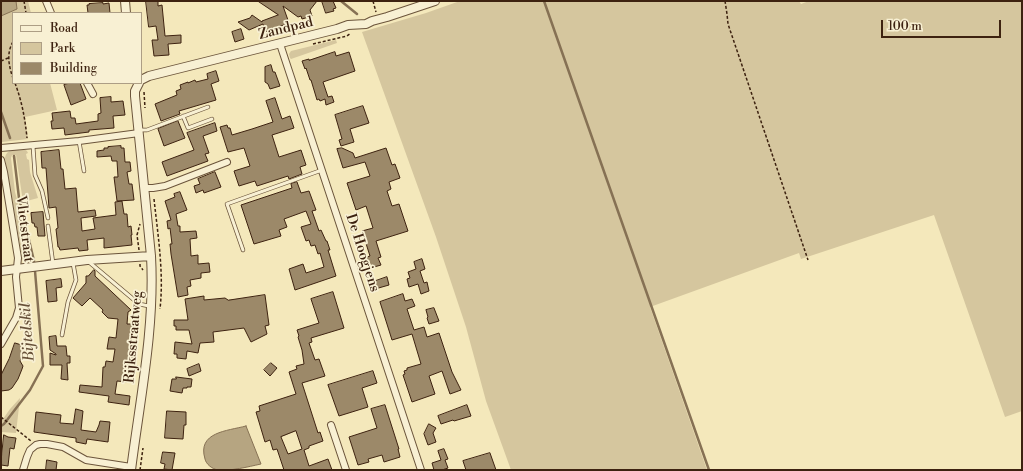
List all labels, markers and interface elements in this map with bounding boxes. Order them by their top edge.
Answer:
legend [12,12,142,84]
scale bar [883,12,1003,38]
street label: Zandpad [257,14,315,44]
text: 100 m [888,19,922,34]
text: Road [50,21,78,36]
text: Park [50,41,75,56]
text: Building [50,61,97,76]
street label: Vlietstraat [12,195,36,263]
street label: De Hoogjens [341,212,383,294]
street label: Rijksstraatweg [122,290,146,384]
water label: Bijtelskil [17,302,39,362]

